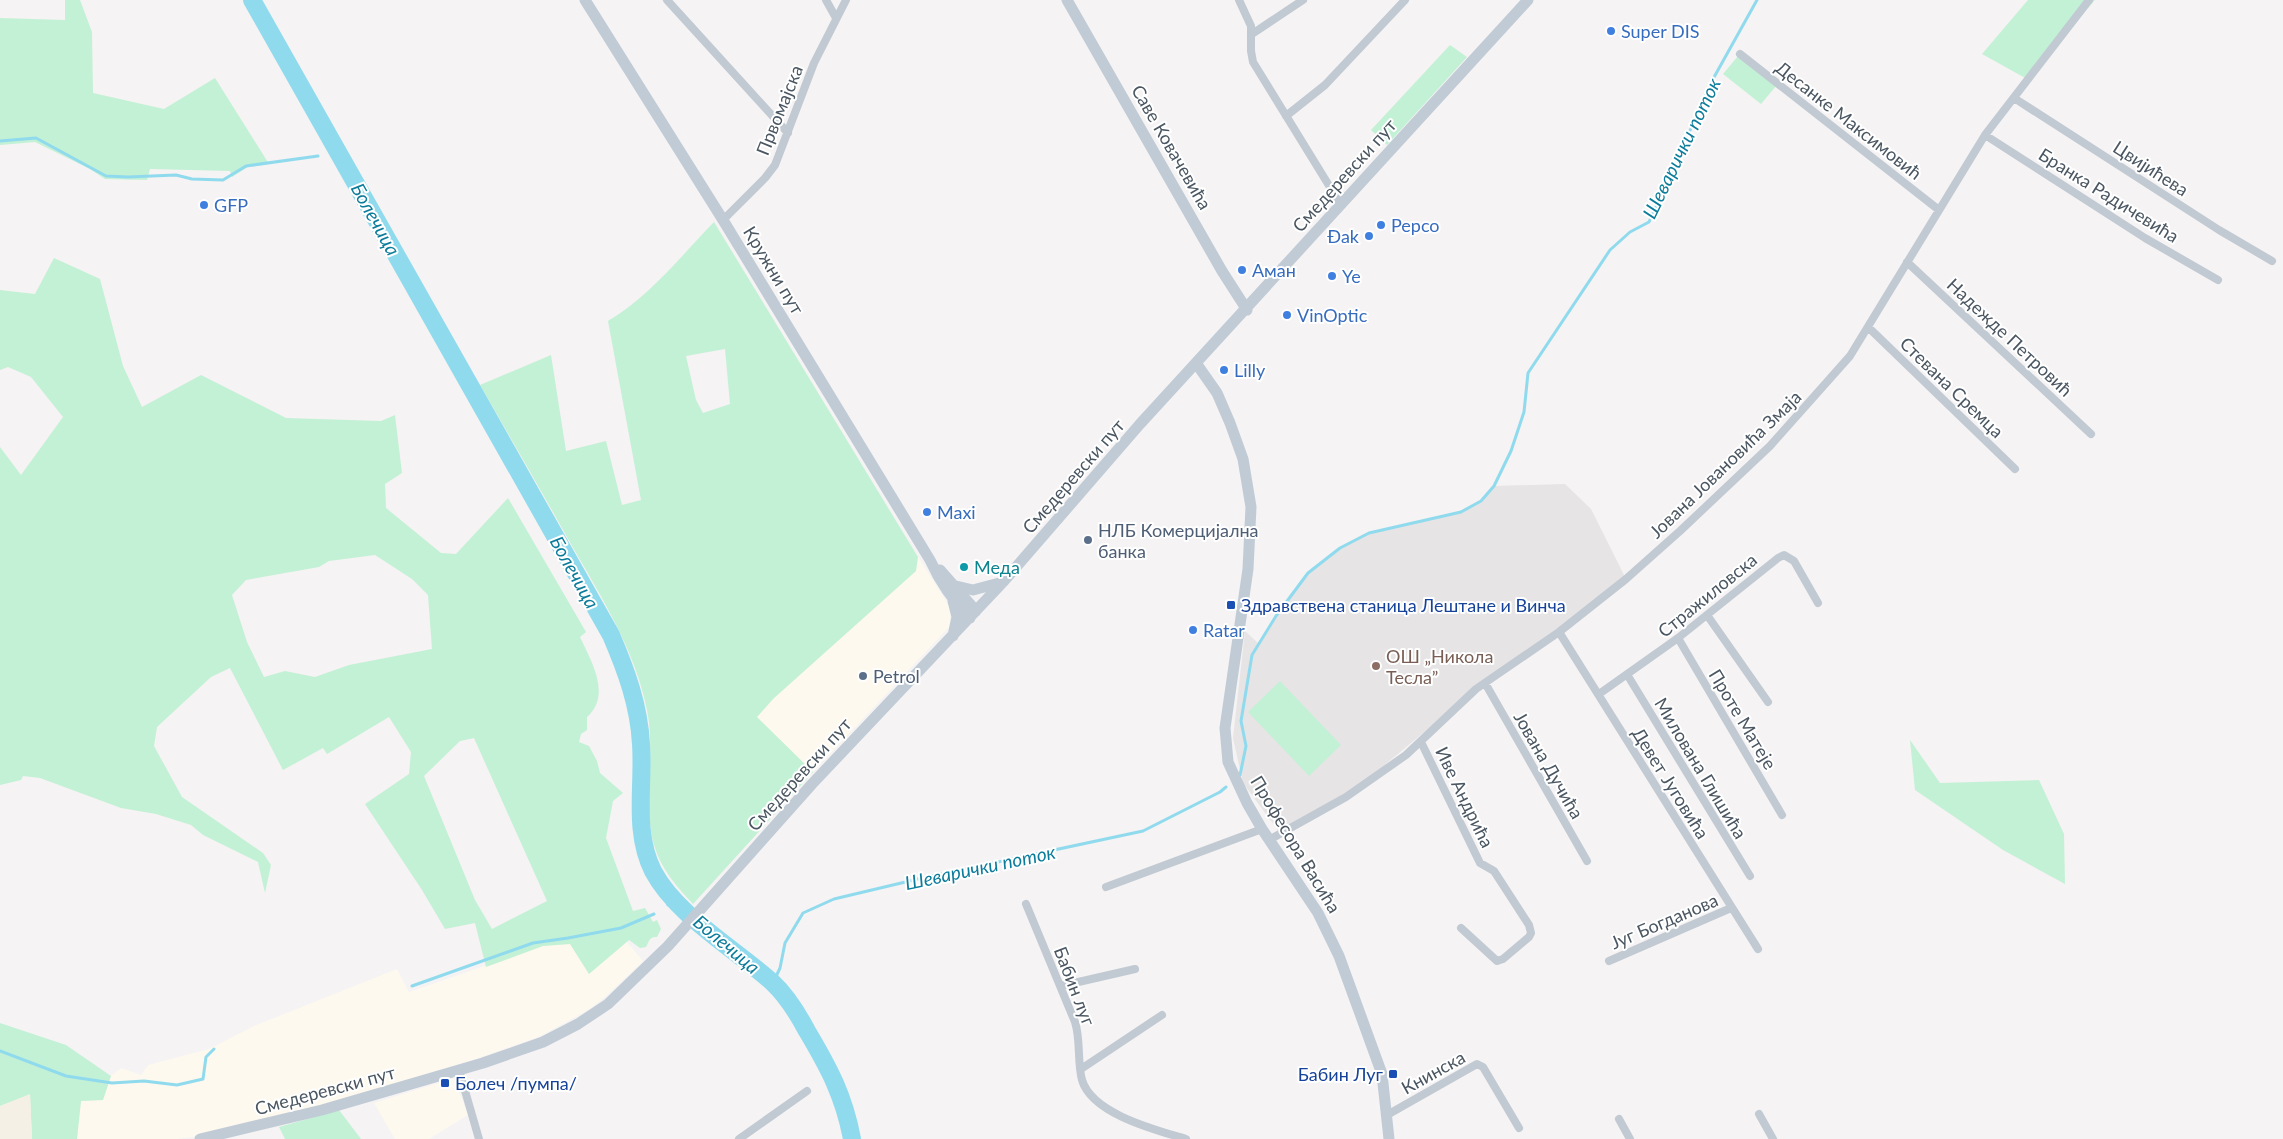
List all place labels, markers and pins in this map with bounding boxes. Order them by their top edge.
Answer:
place label: Super DIS [1621,20,1700,42]
marker: Super DIS [1605,25,1617,37]
place label: GFP [214,194,248,216]
marker: GFP [198,199,210,211]
place label: Pepco [1391,214,1440,236]
marker: Pepco [1375,219,1387,231]
place label: Đak [1327,225,1360,247]
marker: Đak [1363,230,1375,242]
place label: Аман [1252,259,1296,281]
marker: Аман [1236,264,1248,276]
place label: Ye [1342,265,1361,287]
marker: Ye [1326,270,1338,282]
place label: VinOptic [1297,304,1368,326]
marker: VinOptic [1281,309,1293,321]
place label: Lilly [1234,359,1266,381]
marker: Lilly [1218,364,1230,376]
place label: Maxi [937,501,976,523]
marker: Maxi [921,506,933,518]
place label: НЛБ Комерцијална банка [1098,519,1259,562]
marker: НЛБ Комерцијална банка [1082,534,1094,546]
place label: Меда [974,556,1020,578]
marker: Меда [958,561,970,573]
place label: Здравствена станица Лештане и Винча [1241,594,1566,616]
marker: Здравствена станица Лештане и Винча [1225,599,1237,611]
place label: Ratar [1203,619,1245,641]
marker: Ratar [1187,624,1199,636]
place label: ОШ „Никола Тесла” [1386,645,1493,688]
marker: ОШ „Никола Тесла” [1370,660,1382,672]
place label: Petrol [873,665,920,687]
marker: Petrol [857,670,869,682]
place label: Бабин Луг [1298,1063,1384,1085]
marker: Бабин Луг [1387,1068,1399,1080]
place label: Болеч /пумпа/ [455,1072,577,1094]
marker: Болеч /пумпа/ [439,1077,451,1089]

